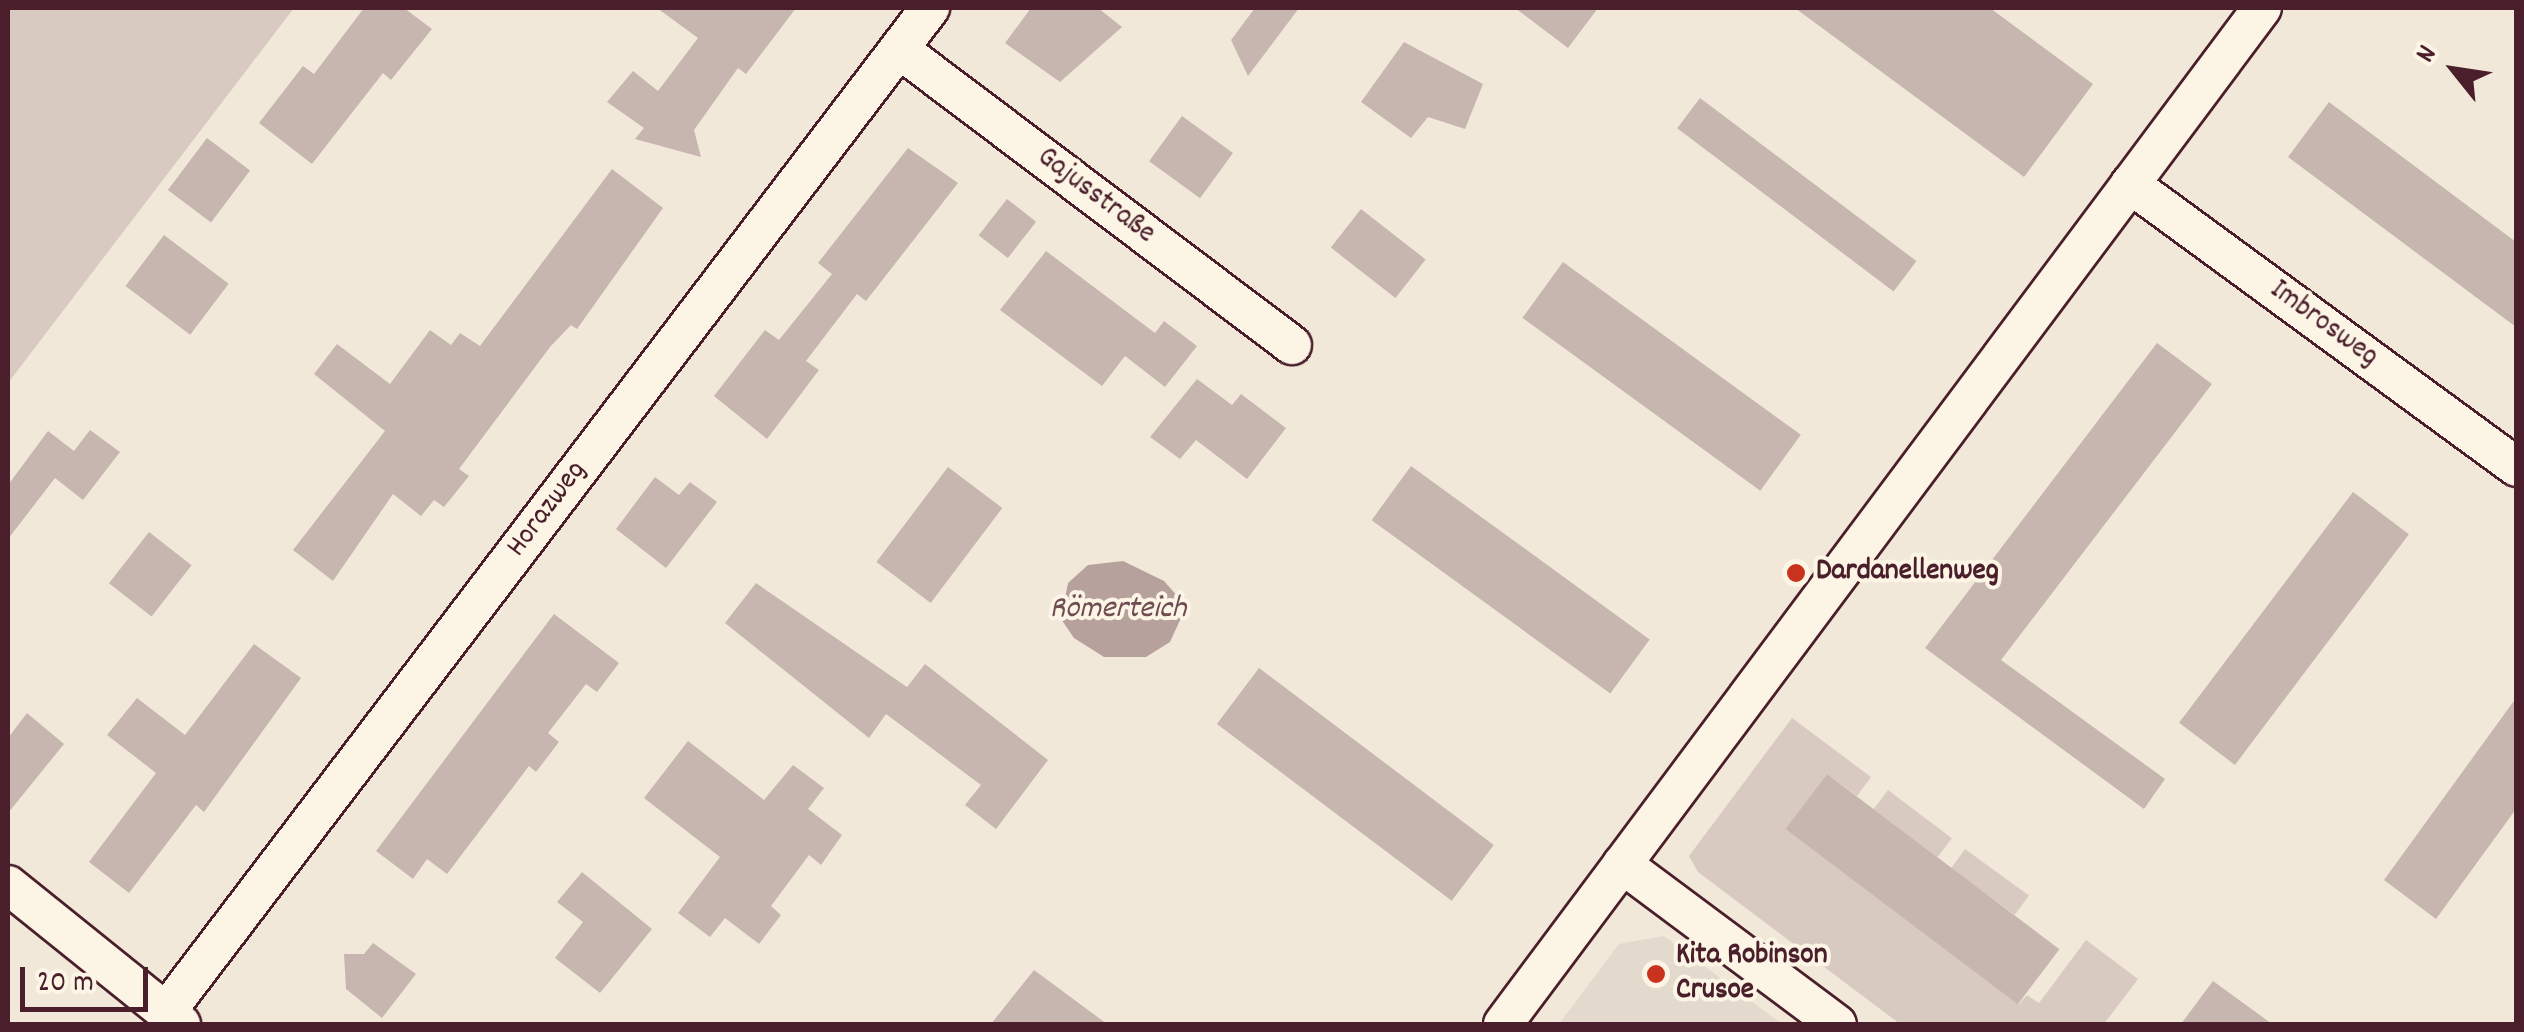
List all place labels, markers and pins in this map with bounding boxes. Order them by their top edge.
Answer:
place label: Dardanellenweg [1816,555,1999,591]
marker: Dardanellenweg [1785,562,1807,584]
place label: Kita Robinson Crusoe [1676,939,1827,1010]
marker: Kita Robinson Crusoe [1645,963,1667,985]

